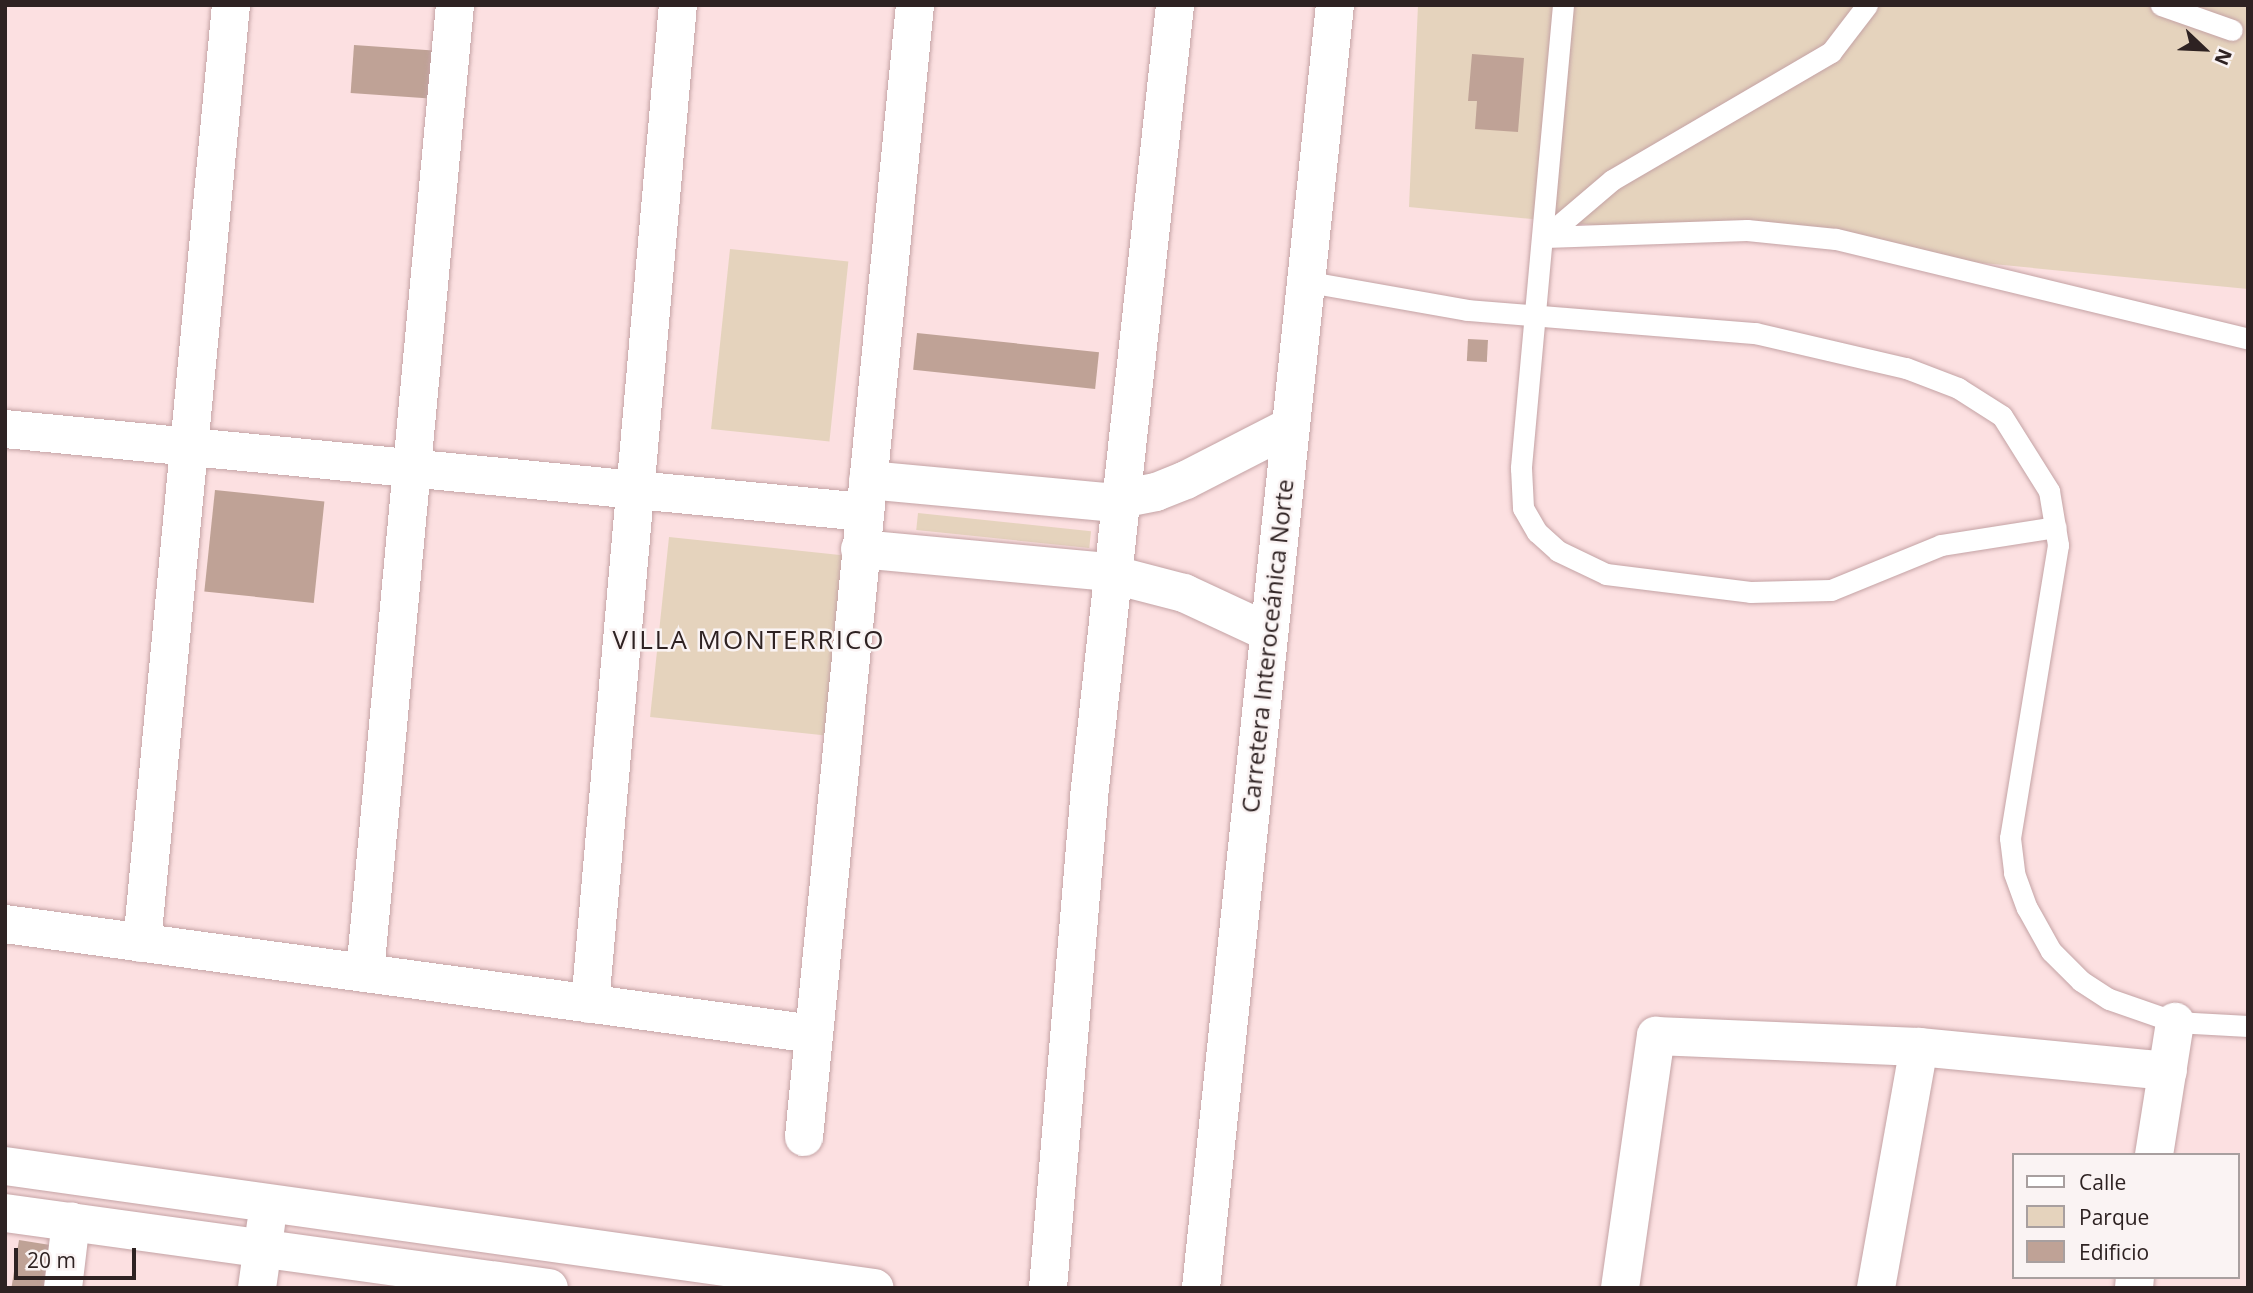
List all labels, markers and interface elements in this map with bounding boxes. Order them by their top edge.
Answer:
north arrow [2169,14,2239,84]
text: N [2208,45,2238,69]
street label: Carretera Interoceánica Norte [1235,478,1299,814]
district label: VILLA MONTERRICO [614,624,884,656]
legend [2011,1153,2239,1279]
text: Calle [2079,1168,2126,1196]
text: Parque [2079,1203,2149,1231]
scale bar [18,1234,140,1278]
text: Edificio [2079,1238,2149,1266]
text: 20 m [27,1246,76,1274]

